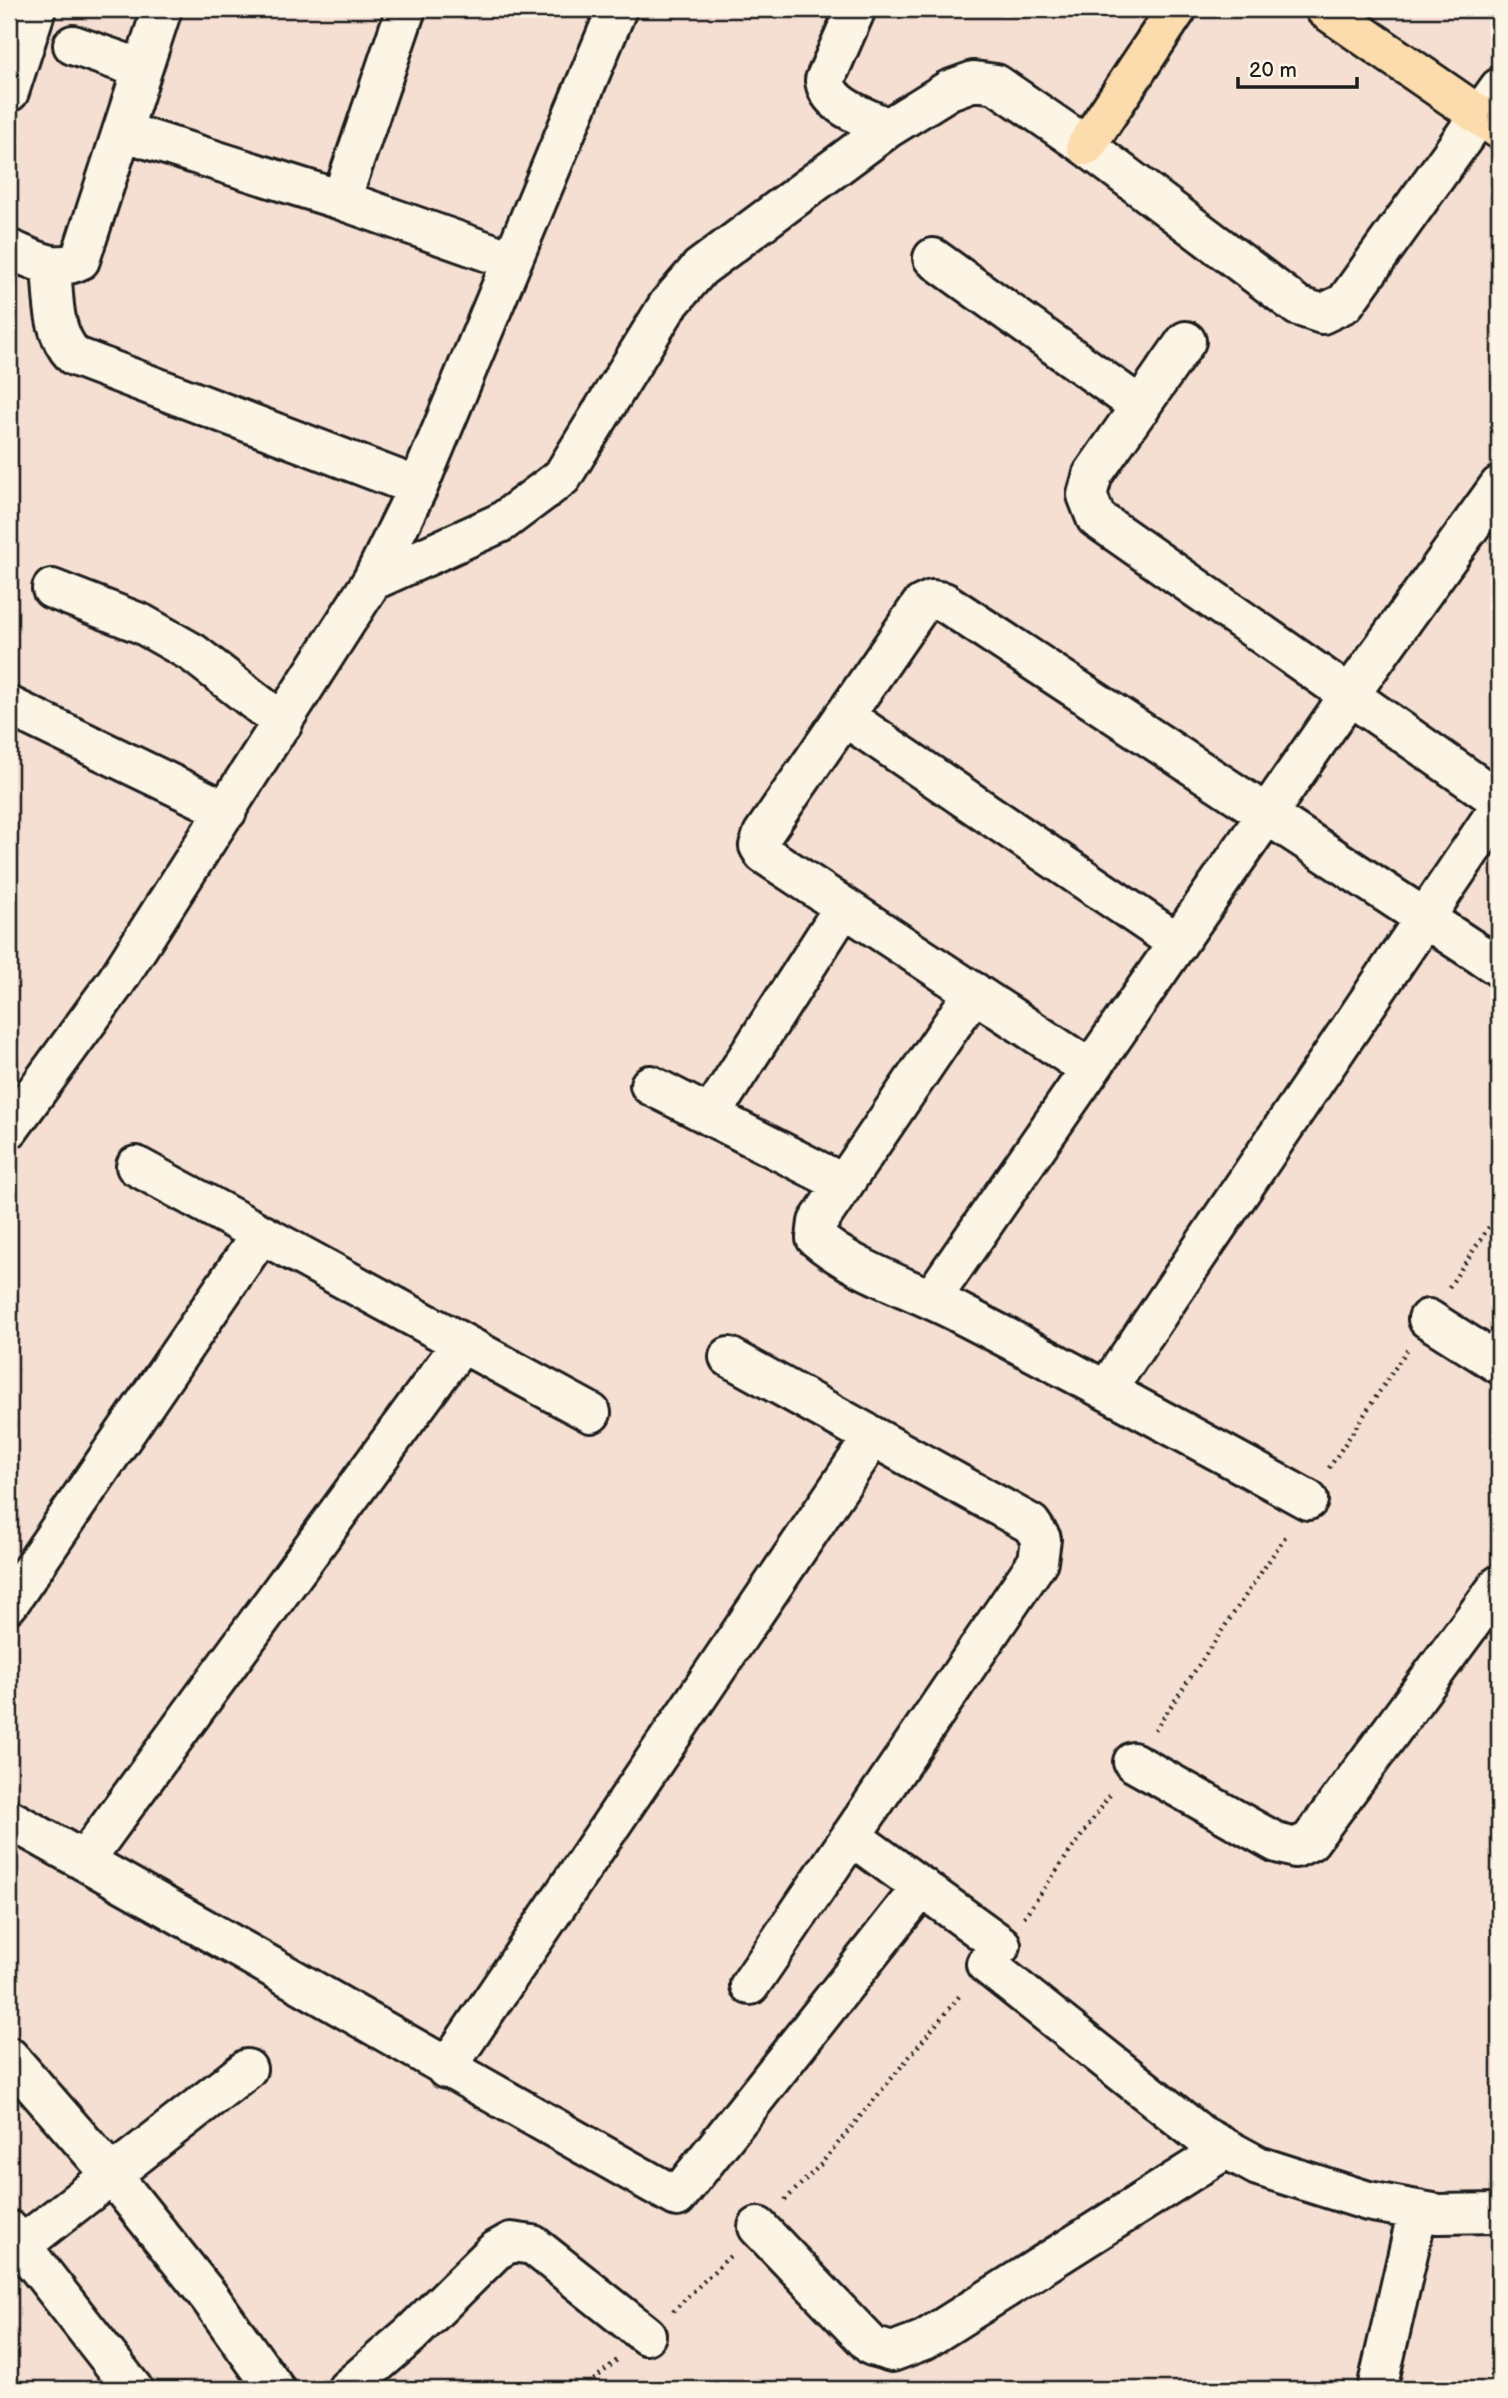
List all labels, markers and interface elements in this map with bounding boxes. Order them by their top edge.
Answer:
scale bar [1238,46,1358,90]
text: 20 m [1249,58,1297,83]

